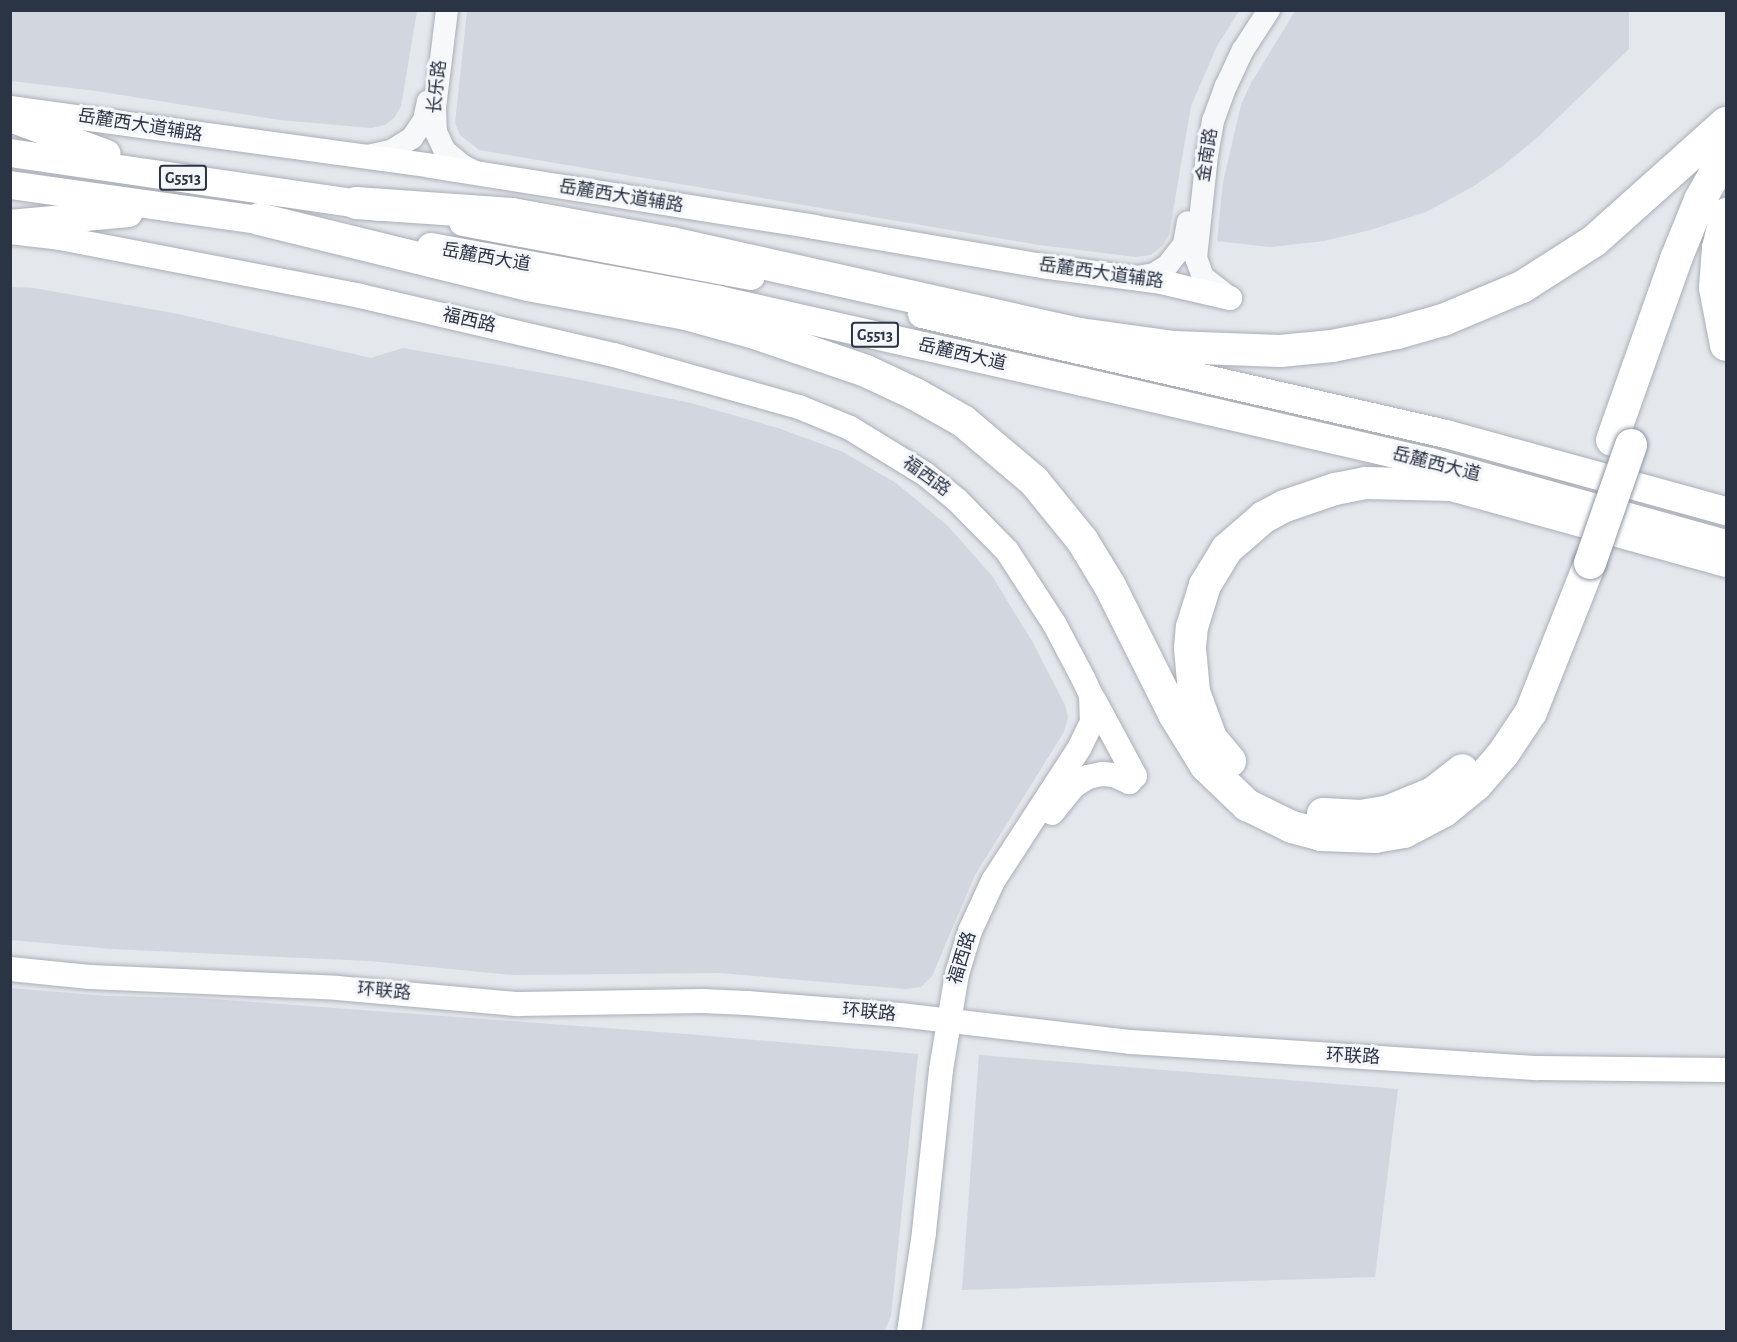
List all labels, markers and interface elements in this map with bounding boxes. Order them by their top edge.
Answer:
street label: 长乐路 [424,59,452,115]
street label: 岳麓西大道辅路 [76,105,204,147]
street label: 金南路 [1193,127,1223,183]
road number: G5513 [158,165,208,191]
street label: 岳麓西大道辅路 [557,176,685,218]
street label: 岳麓西大道 [440,240,532,276]
street label: 岳麓西大道辅路 [1037,255,1165,293]
street label: 福西路 [440,304,498,338]
road number: G5513 [850,322,900,348]
street label: 岳麓西大道 [916,334,1008,376]
street label: 岳麓西大道 [1390,444,1482,486]
street label: 福西路 [898,452,954,502]
street label: 福西路 [945,929,981,987]
street label: 环联路 [356,979,412,1005]
street label: 环联路 [841,1000,897,1026]
street label: 环联路 [1325,1045,1381,1069]

